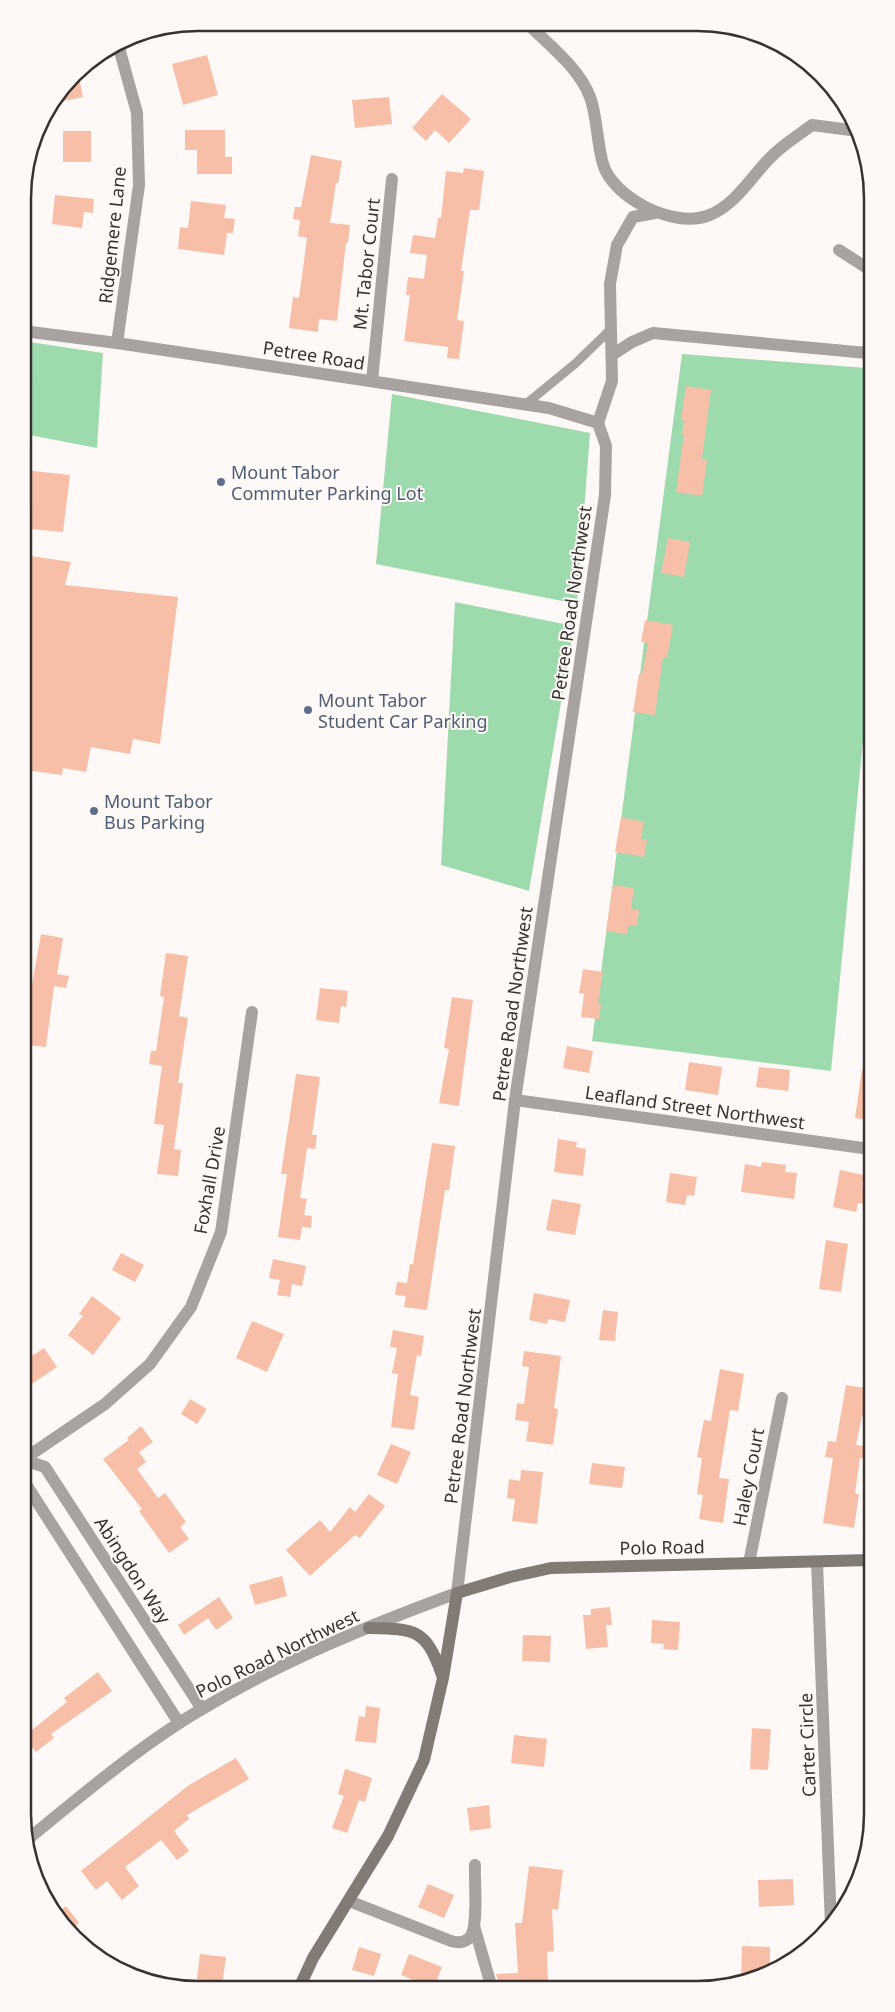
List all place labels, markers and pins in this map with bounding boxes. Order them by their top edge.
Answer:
place label: Mount Tabor Commuter Parking Lot [231,460,424,505]
marker: Mount Tabor Commuter Parking Lot [215,476,227,488]
place label: Mount Tabor Student Car Parking [318,688,488,733]
marker: Mount Tabor Student Car Parking [302,704,314,716]
place label: Mount Tabor Bus Parking [104,789,213,834]
marker: Mount Tabor Bus Parking [88,805,100,817]

